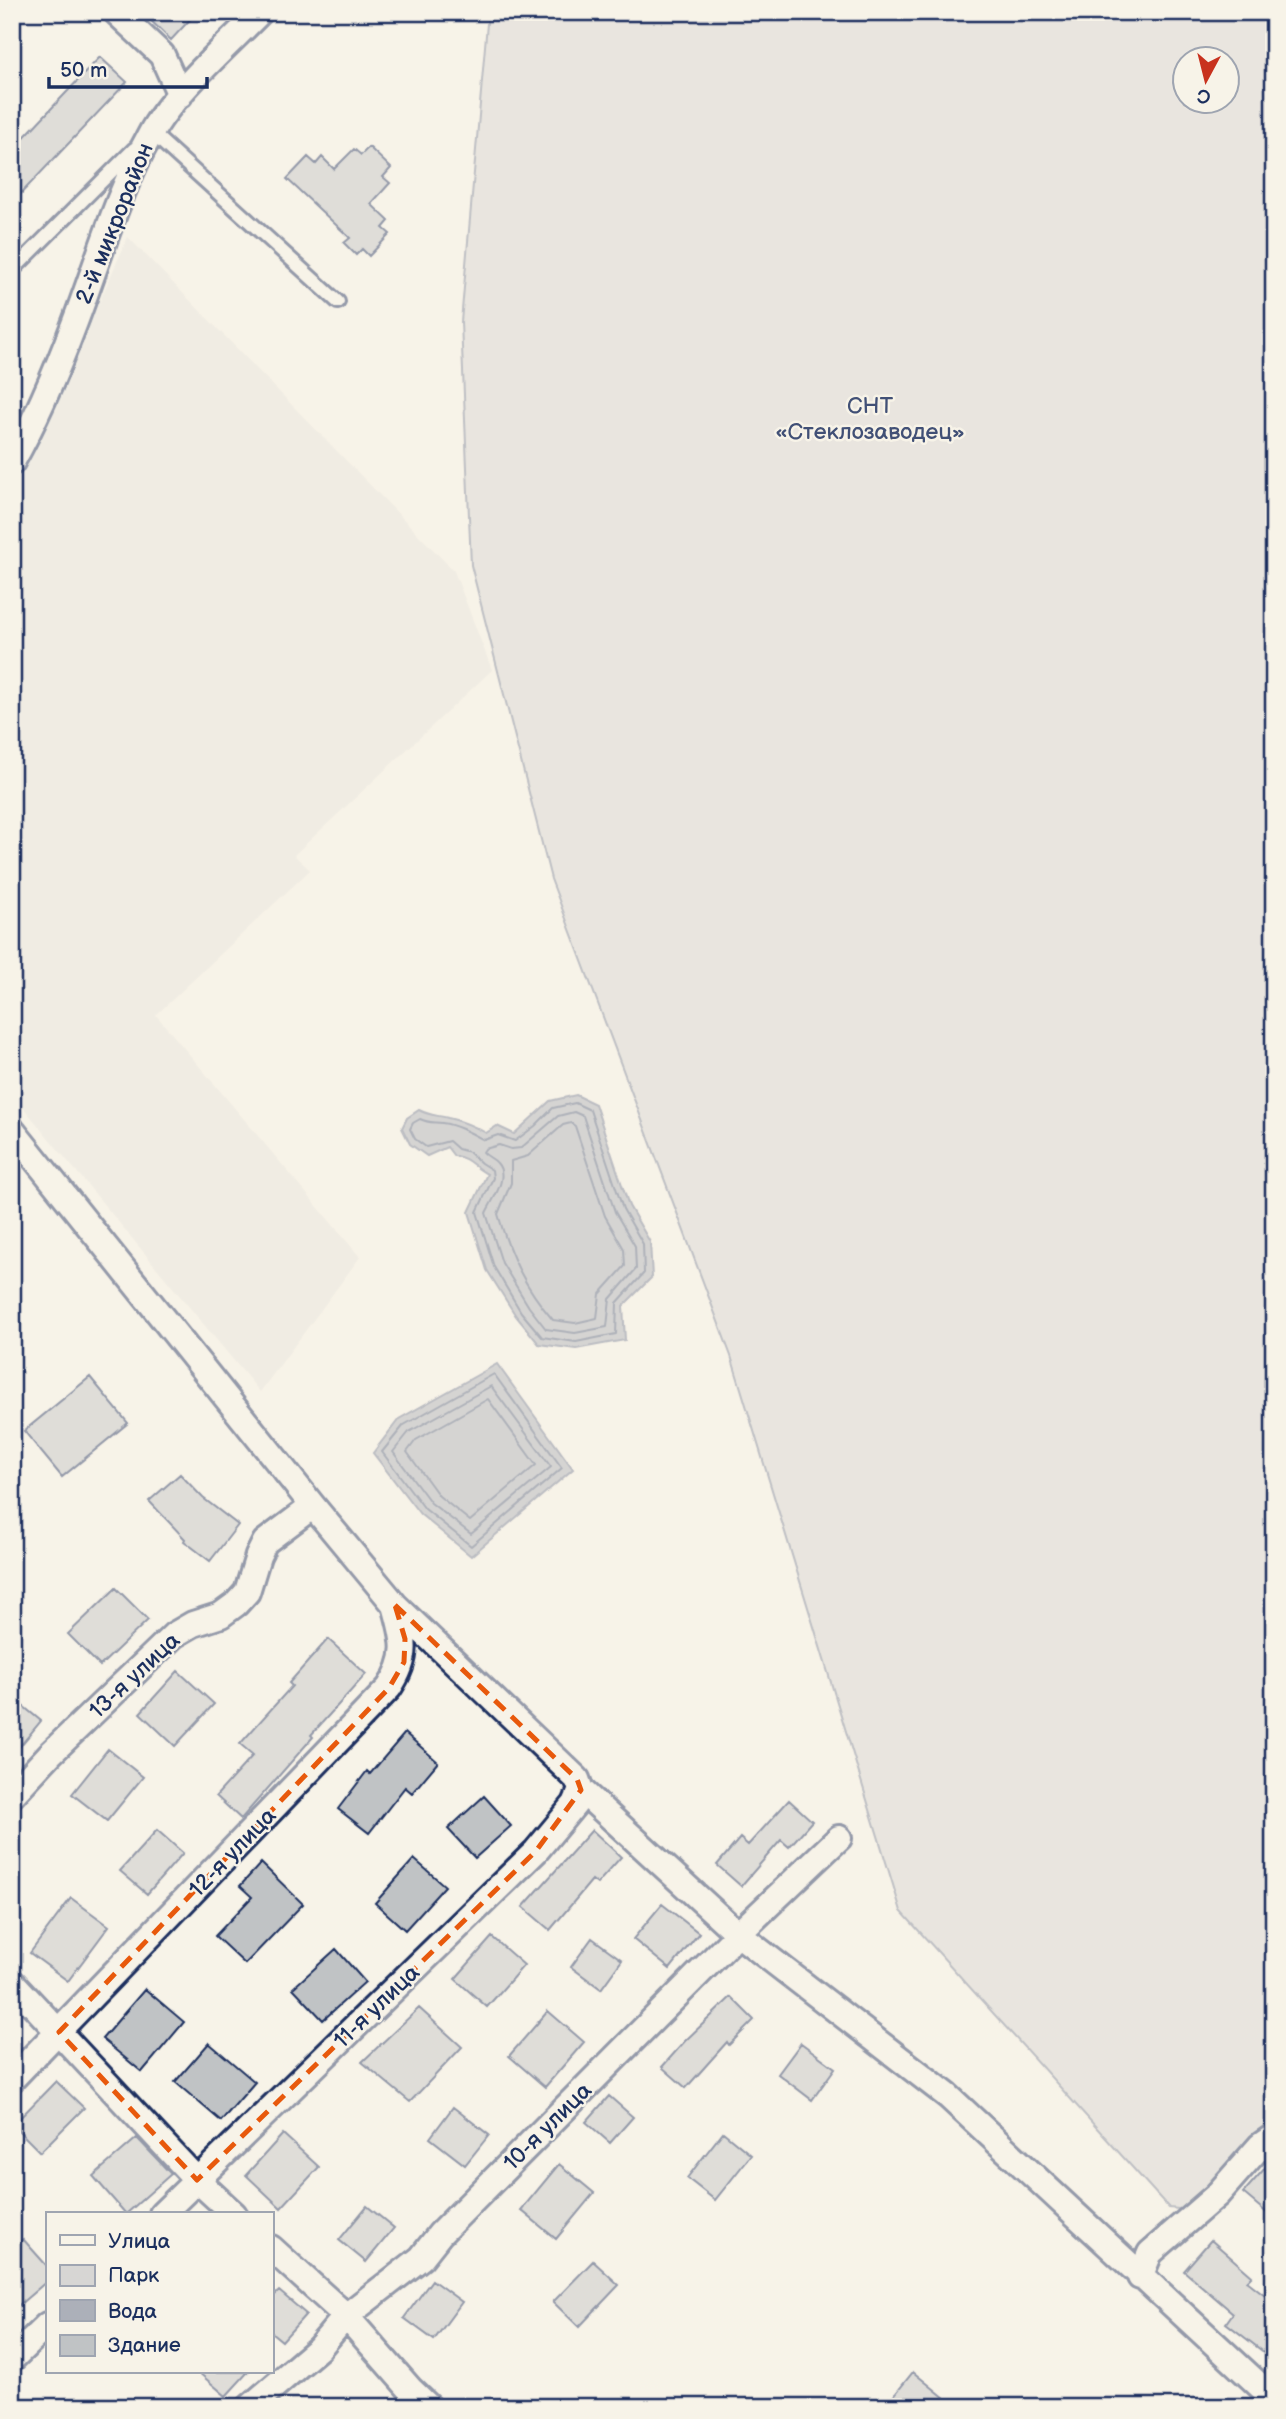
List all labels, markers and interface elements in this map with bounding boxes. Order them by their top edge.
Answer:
scale bar [49,46,206,90]
north arrow [1170,46,1240,116]
text: 50 m [60,58,107,83]
text: С [1196,83,1212,108]
street label: 2-й микрорайон [70,139,160,308]
park label: СНТ «Стеклозаводец» [775,392,965,446]
street label: 13-я улица [83,1626,186,1725]
street label: 12-я улица [183,1802,282,1903]
street label: 11-я улица [328,1959,426,2055]
street label: 10-я улица [498,2076,598,2177]
legend [46,2212,273,2374]
text: Улица [108,2229,171,2254]
text: Парк [108,2263,159,2288]
text: Вода [108,2299,157,2324]
text: Здание [108,2333,181,2358]

